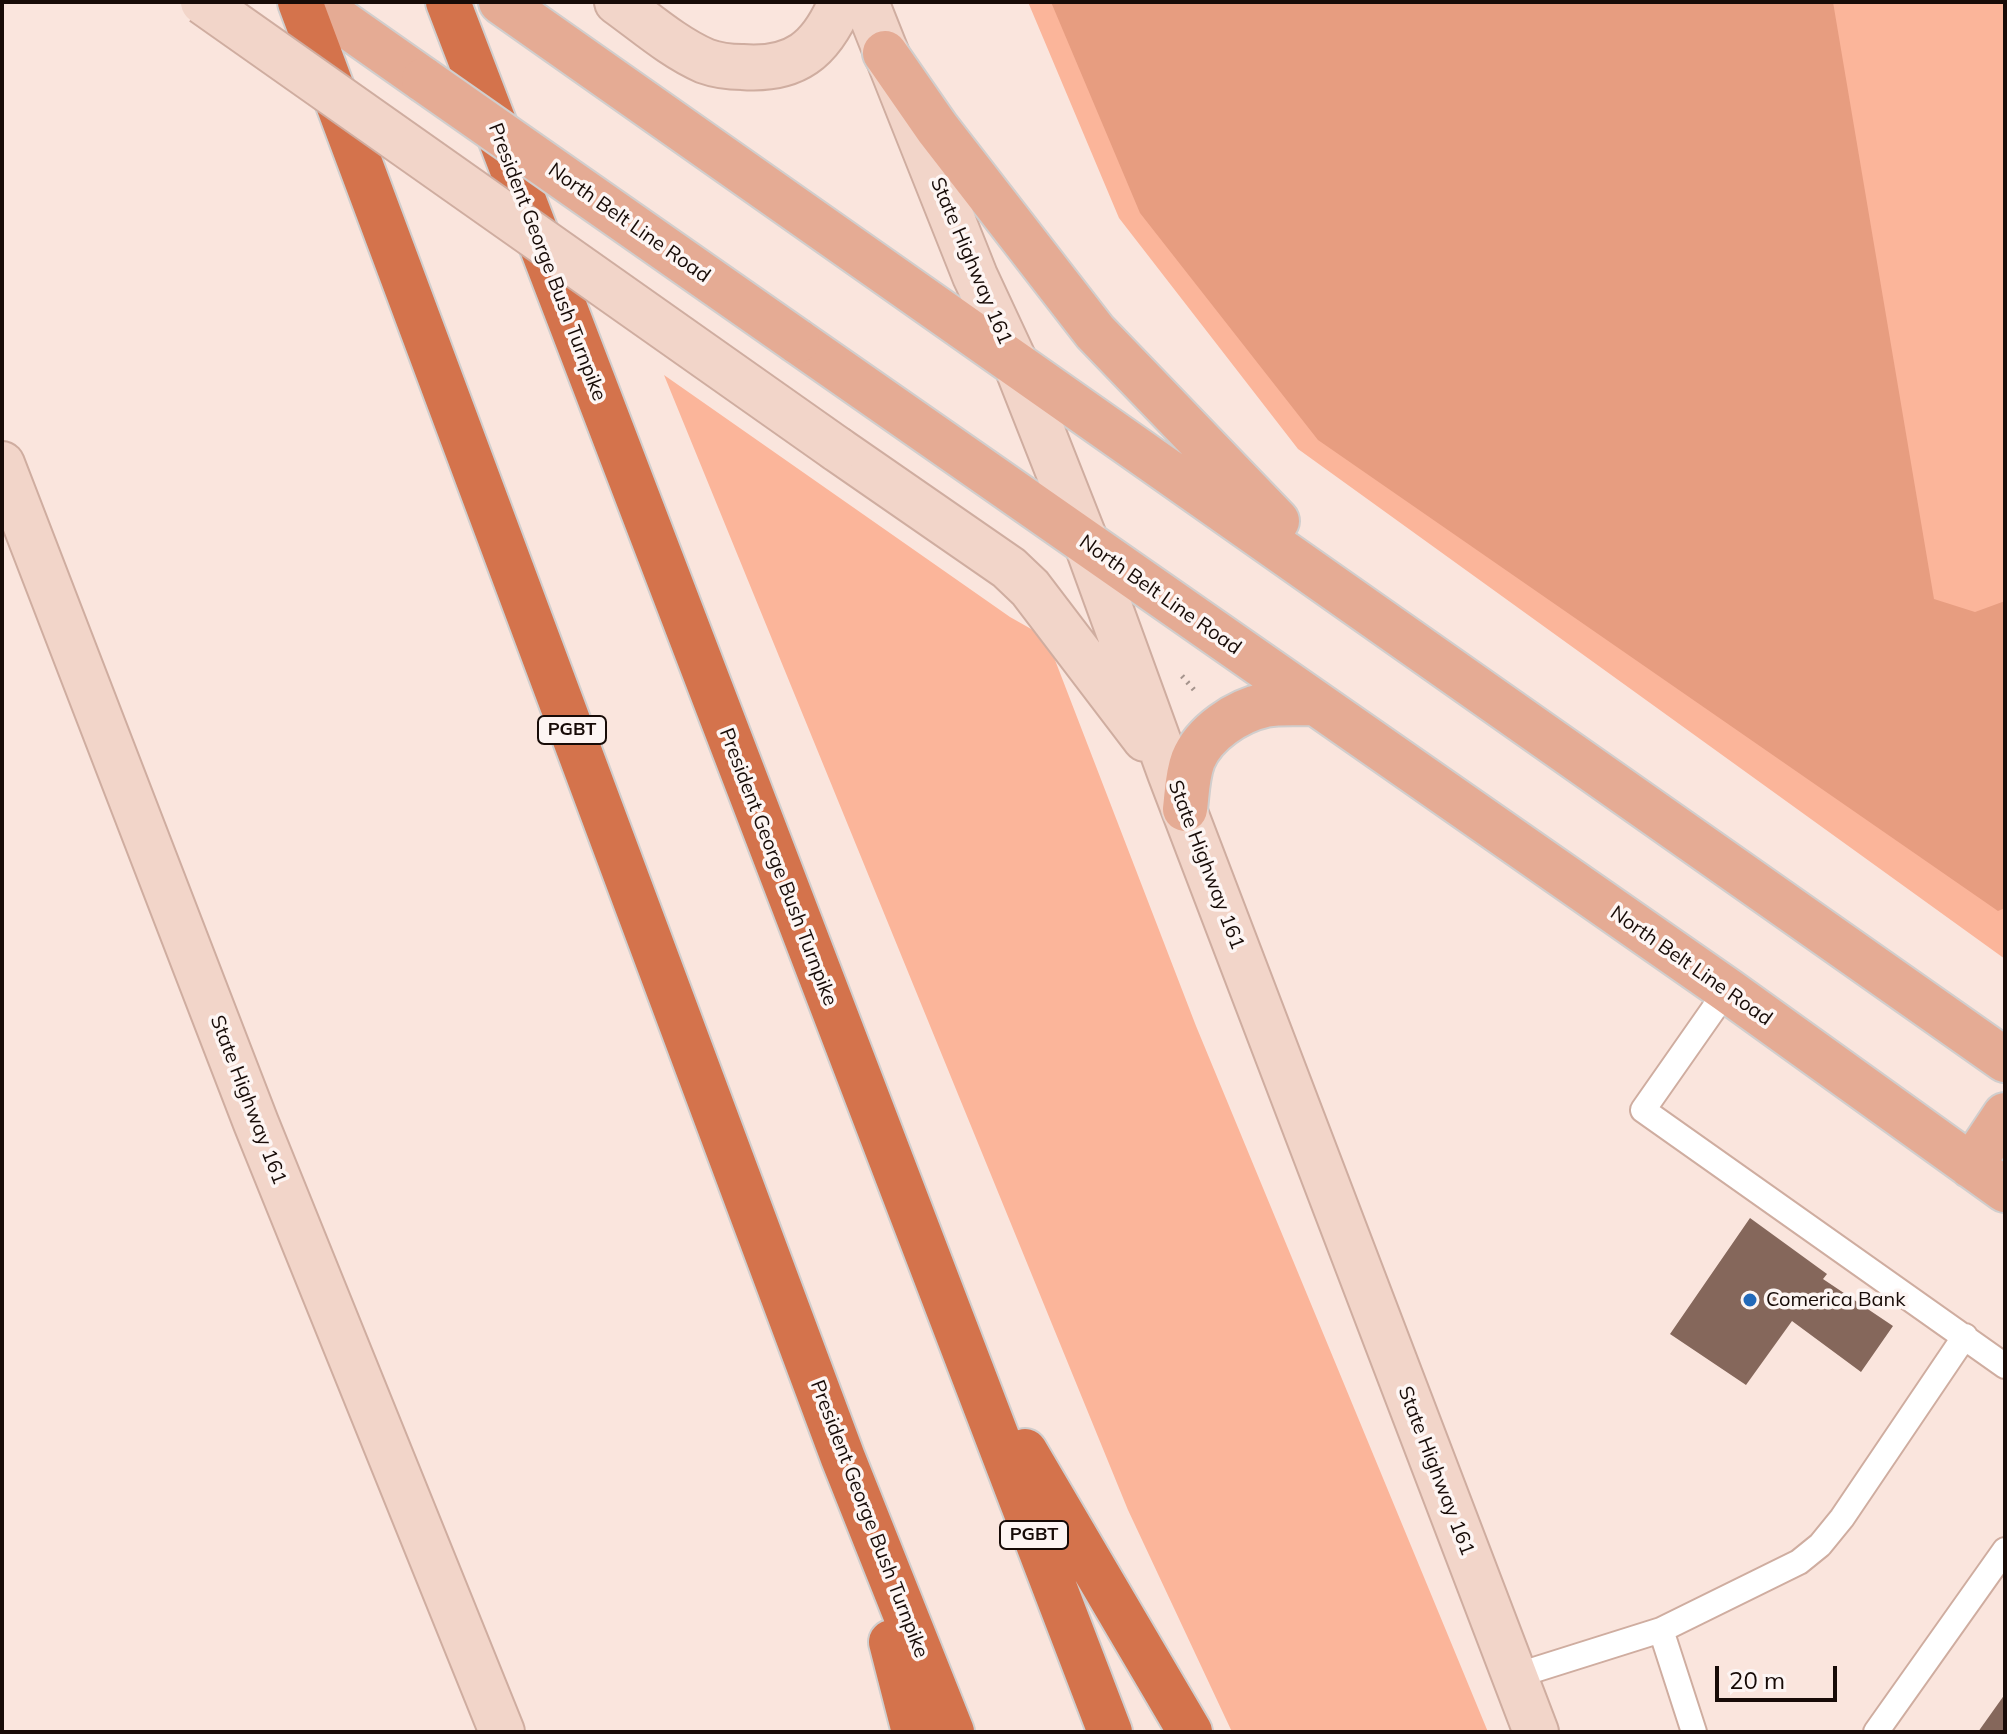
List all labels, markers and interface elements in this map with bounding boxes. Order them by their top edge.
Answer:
street label: President George Bush Turnpike [483,120,611,404]
street label: North Belt Line Road [543,158,715,288]
street label: State Highway 161 [925,174,1017,348]
street label: North Belt Line Road [1074,530,1246,660]
road number: PGBT [538,716,606,744]
street label: President George Bush Turnpike [714,725,842,1009]
street label: State Highway 161 [1163,777,1249,953]
street label: North Belt Line Road [1605,901,1777,1031]
street label: State Highway 161 [205,1012,291,1188]
place label: Comerica Bank [1766,1288,1906,1312]
marker: Comerica Bank [1741,1291,1759,1309]
street label: President George Bush Turnpike [805,1377,933,1661]
street label: State Highway 161 [1393,1383,1479,1559]
road number: PGBT [1000,1521,1068,1549]
scale bar [1719,1650,1841,1700]
text: 20 m [1729,1665,1785,1695]

